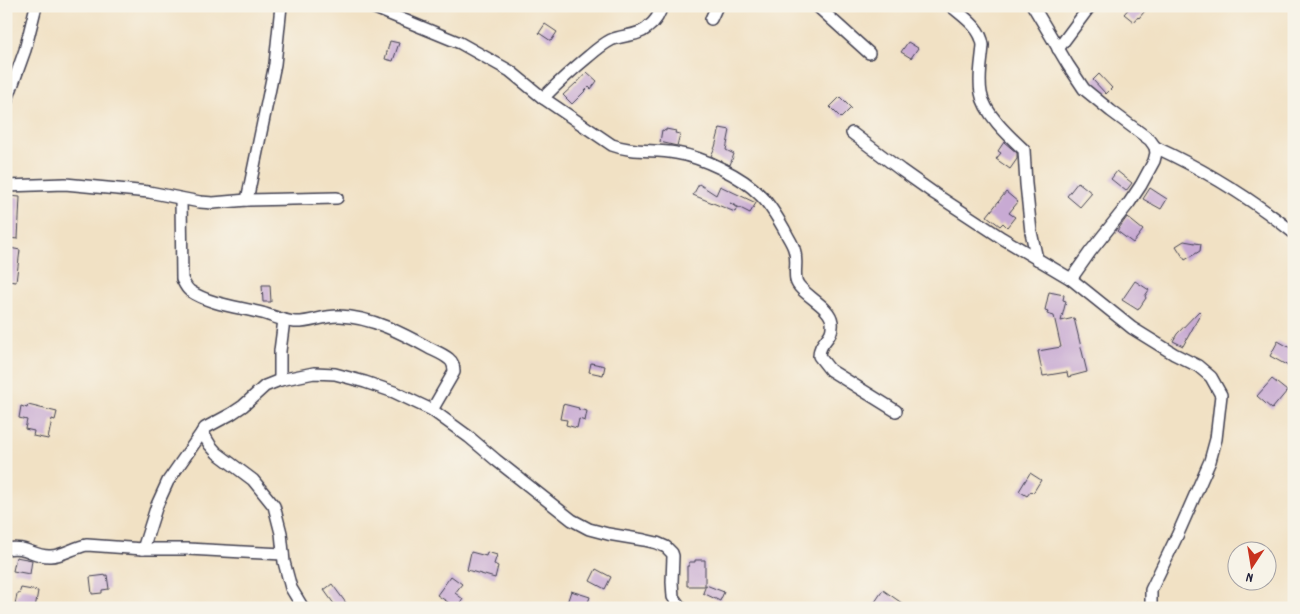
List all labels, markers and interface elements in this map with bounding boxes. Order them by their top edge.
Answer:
north arrow [1228,542,1278,592]
text: N [1244,566,1255,587]

